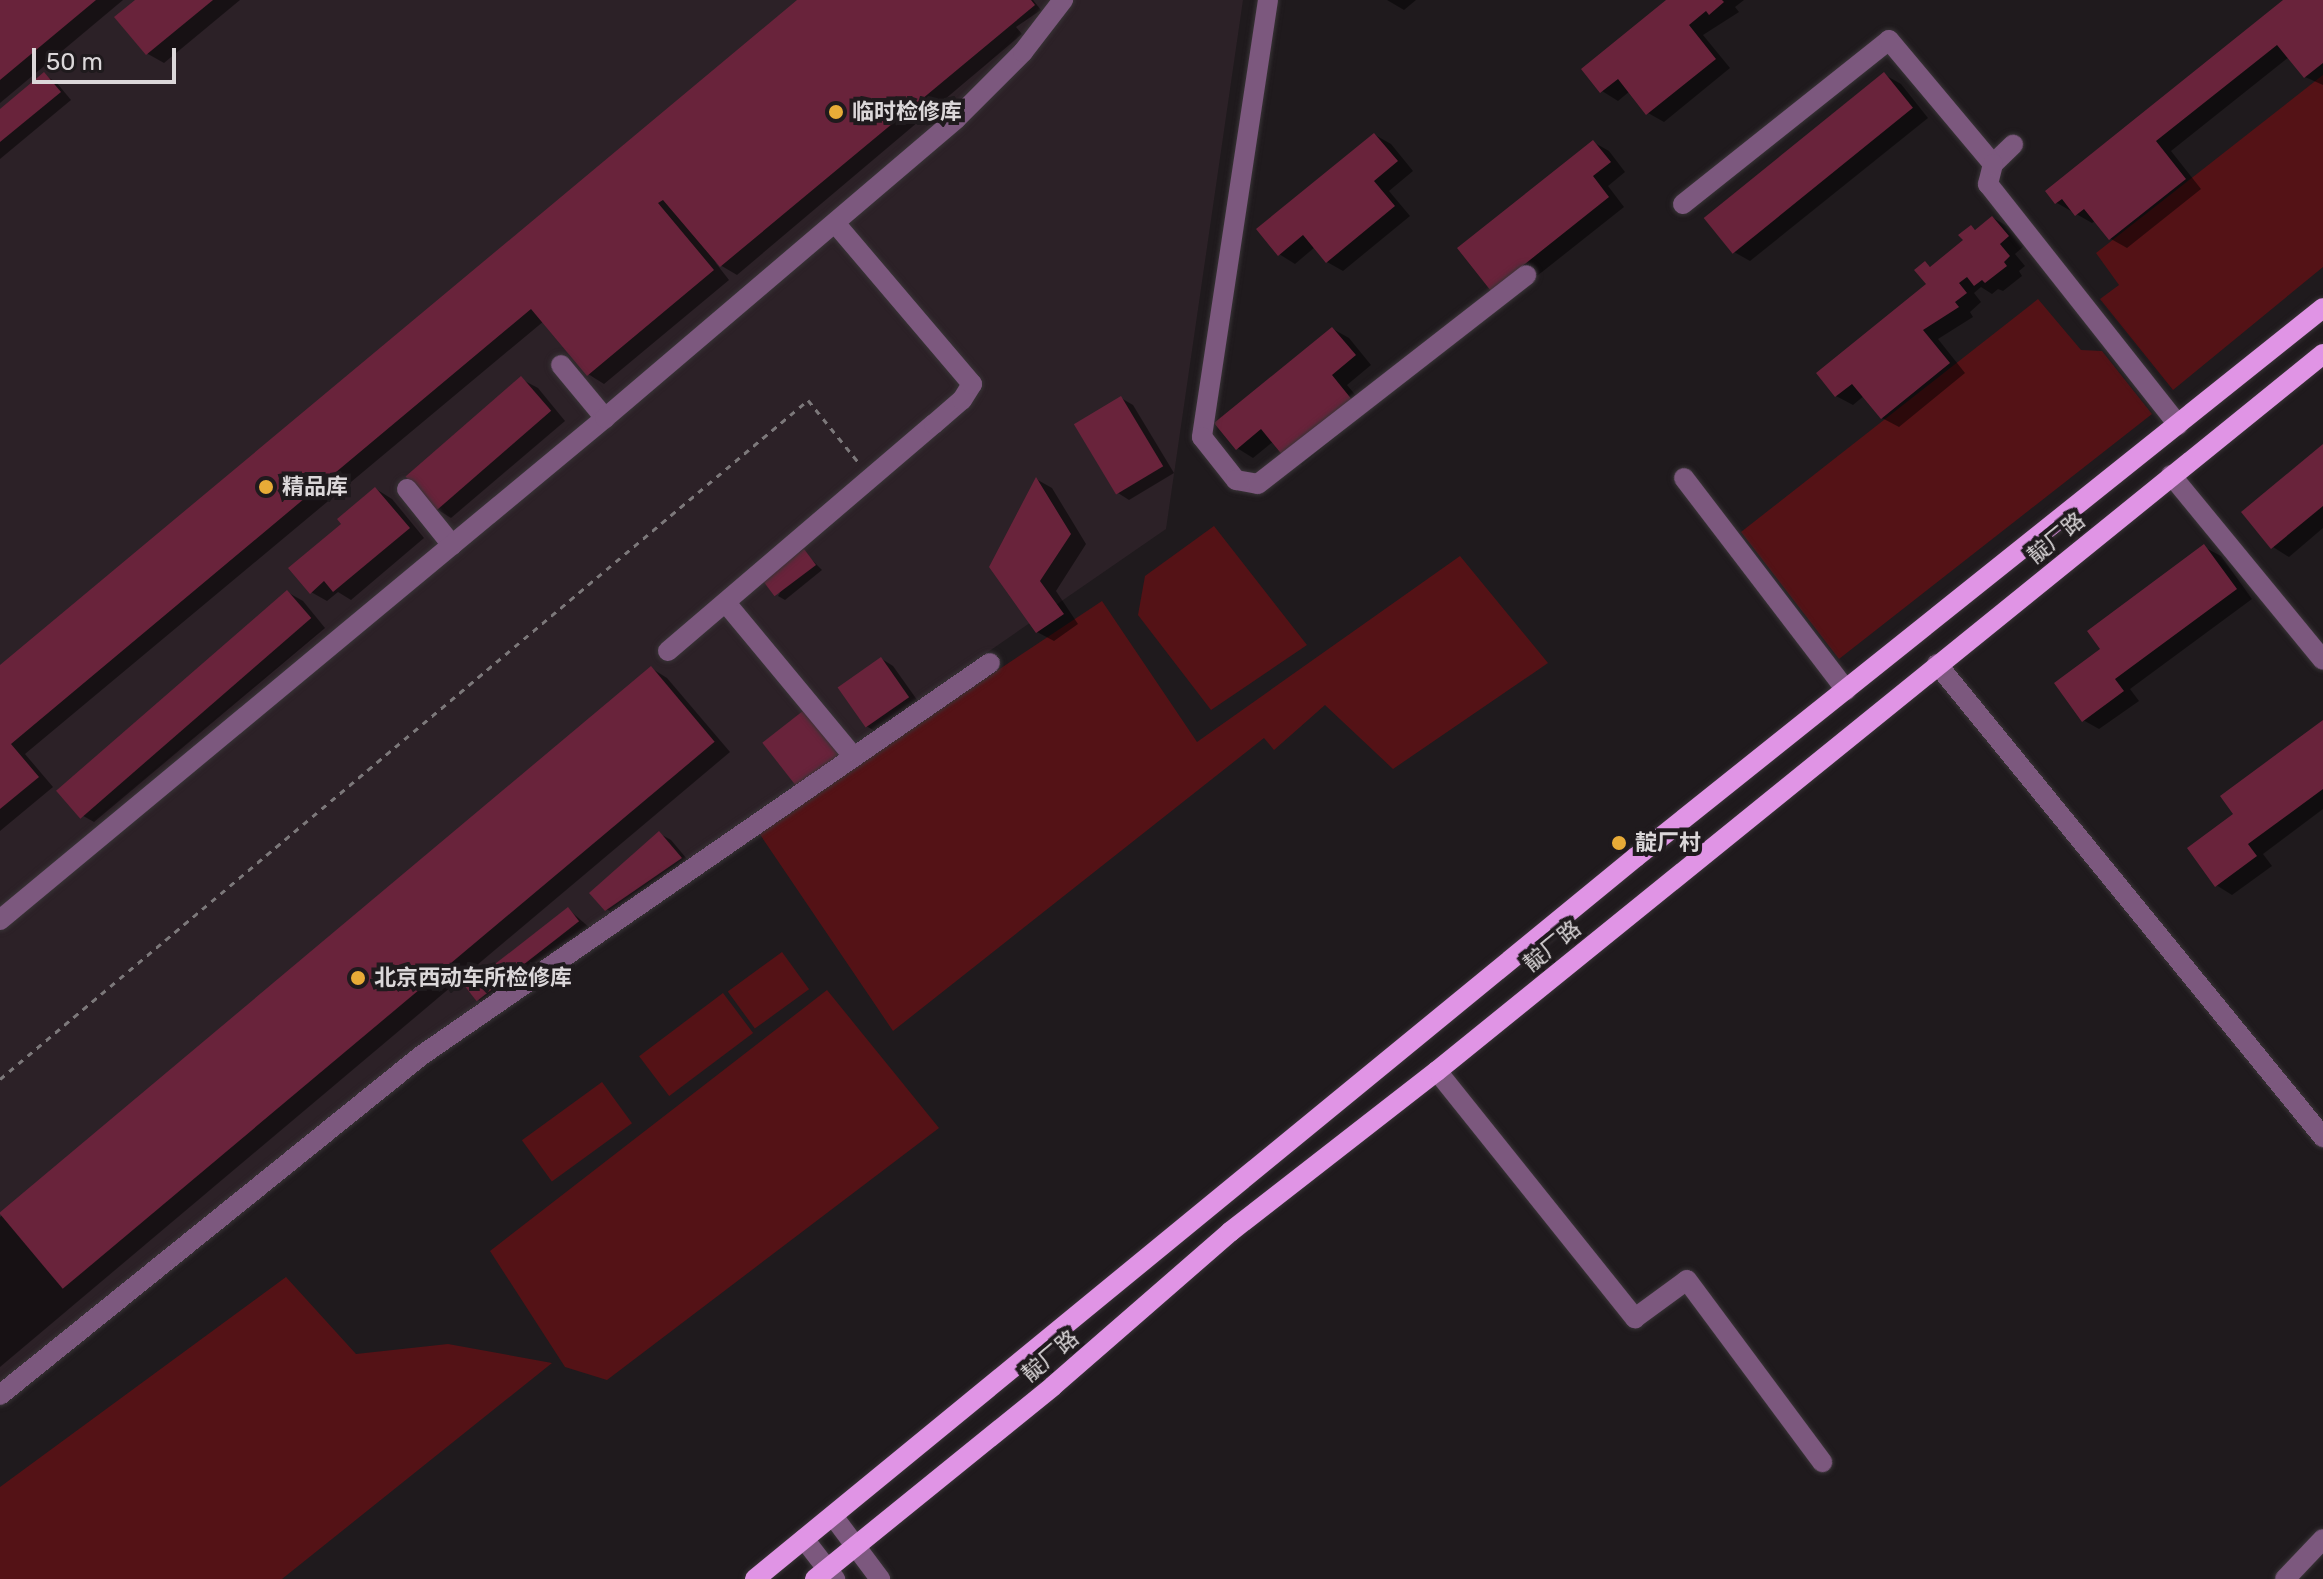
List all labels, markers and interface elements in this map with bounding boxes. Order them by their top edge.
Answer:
scale bar [36,32,180,82]
text: 50 m [46,48,103,76]
place label: 临时检修库 [852,99,962,125]
marker: 临时检修库 [827,103,845,121]
place label: 精品库 [282,474,348,500]
marker: 精品库 [257,478,275,496]
street label: 靛厂路 [2022,507,2090,569]
place label: 靛厂村 [1635,830,1701,856]
marker: 靛厂村 [1610,834,1628,852]
street label: 靛厂路 [1518,915,1586,977]
place label: 北京西动车所检修库 [374,965,572,991]
marker: 北京西动车所检修库 [349,969,367,987]
street label: 靛厂路 [1016,1325,1084,1387]

